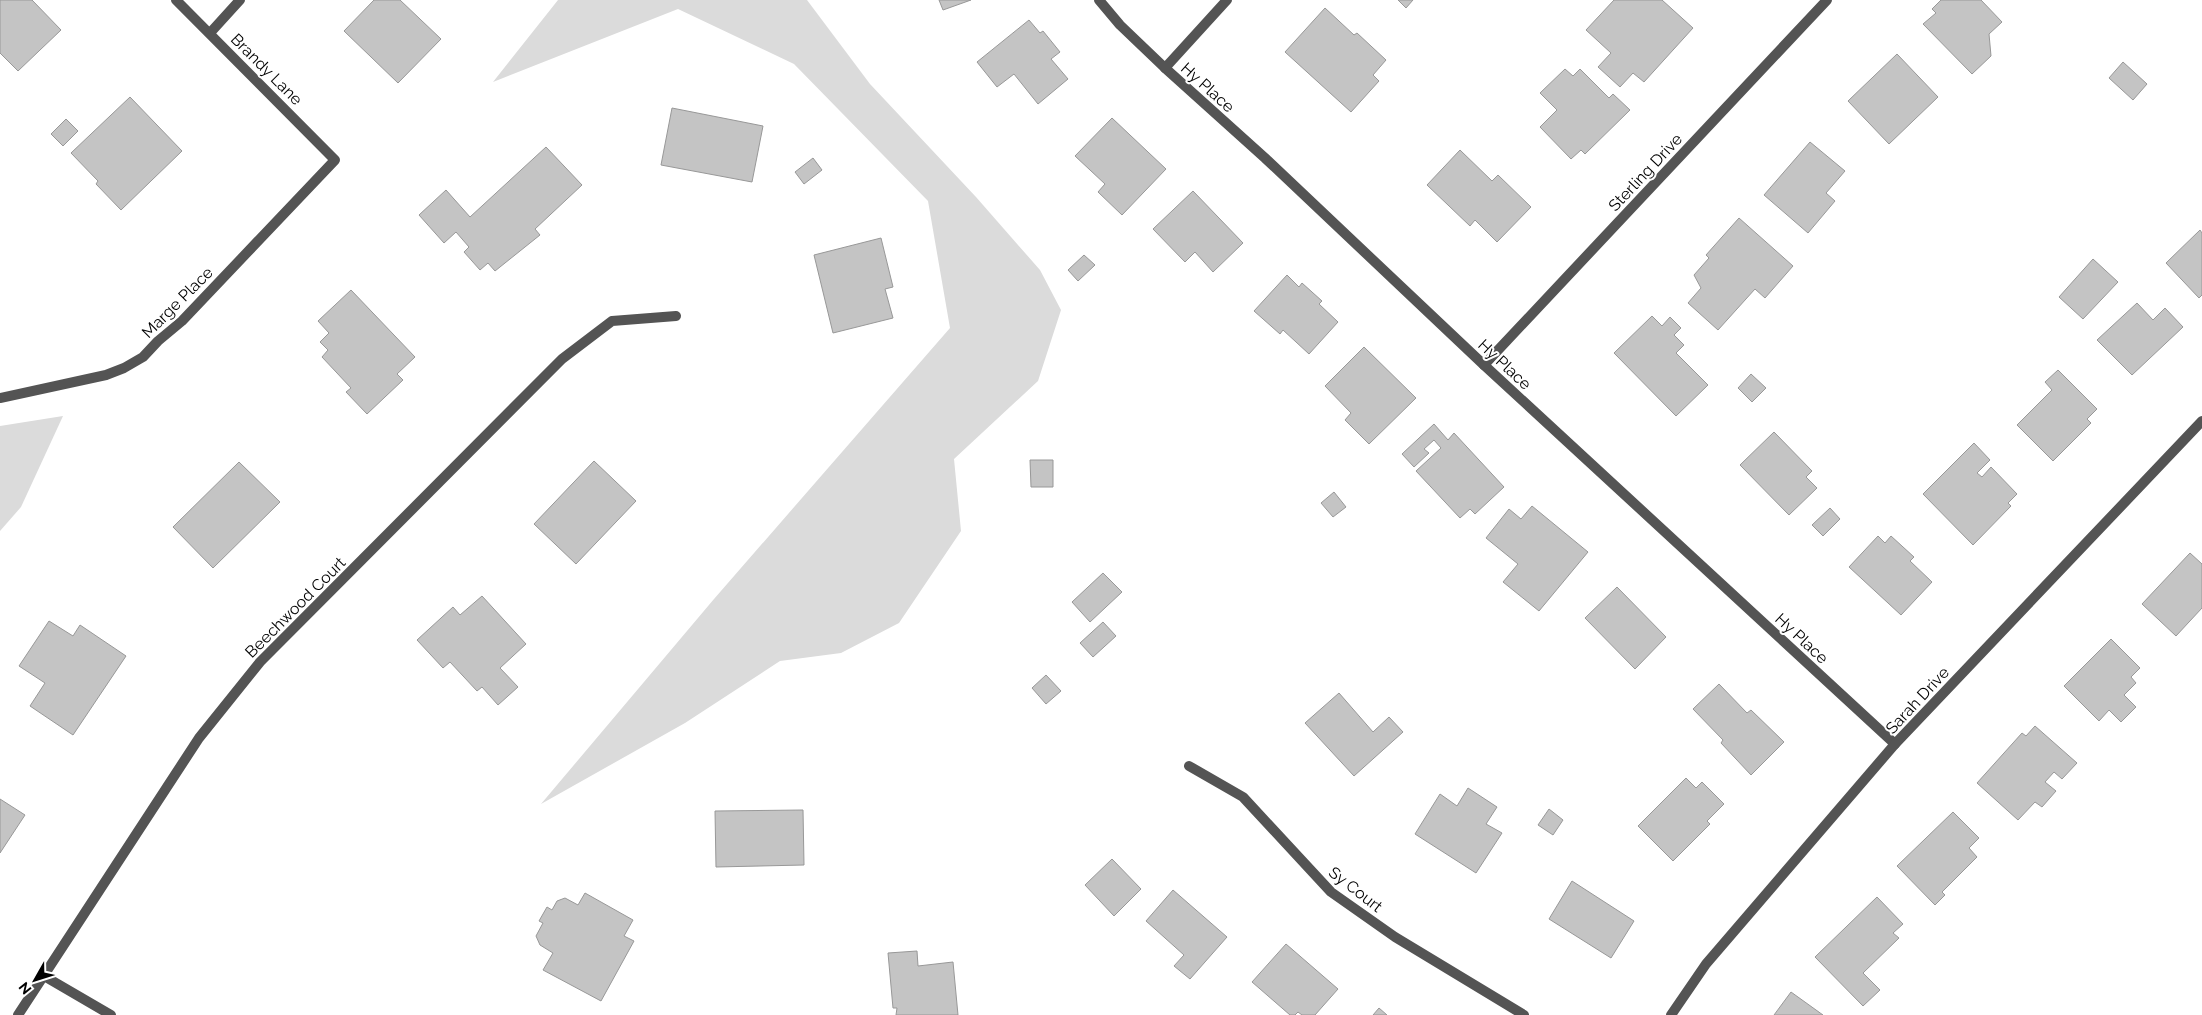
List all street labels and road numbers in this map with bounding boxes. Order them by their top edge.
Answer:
street label: Brandy Lane [227,30,306,109]
street label: Hy Place [1177,58,1238,116]
street label: Sterling Drive [1605,130,1686,215]
street label: Marge Place [138,263,217,342]
street label: Hy Place [1474,335,1535,394]
street label: Beechwood Court [241,553,350,661]
street label: Hy Place [1771,609,1832,668]
street label: Sarah Drive [1882,663,1953,738]
street label: Sy Court [1325,863,1387,917]

